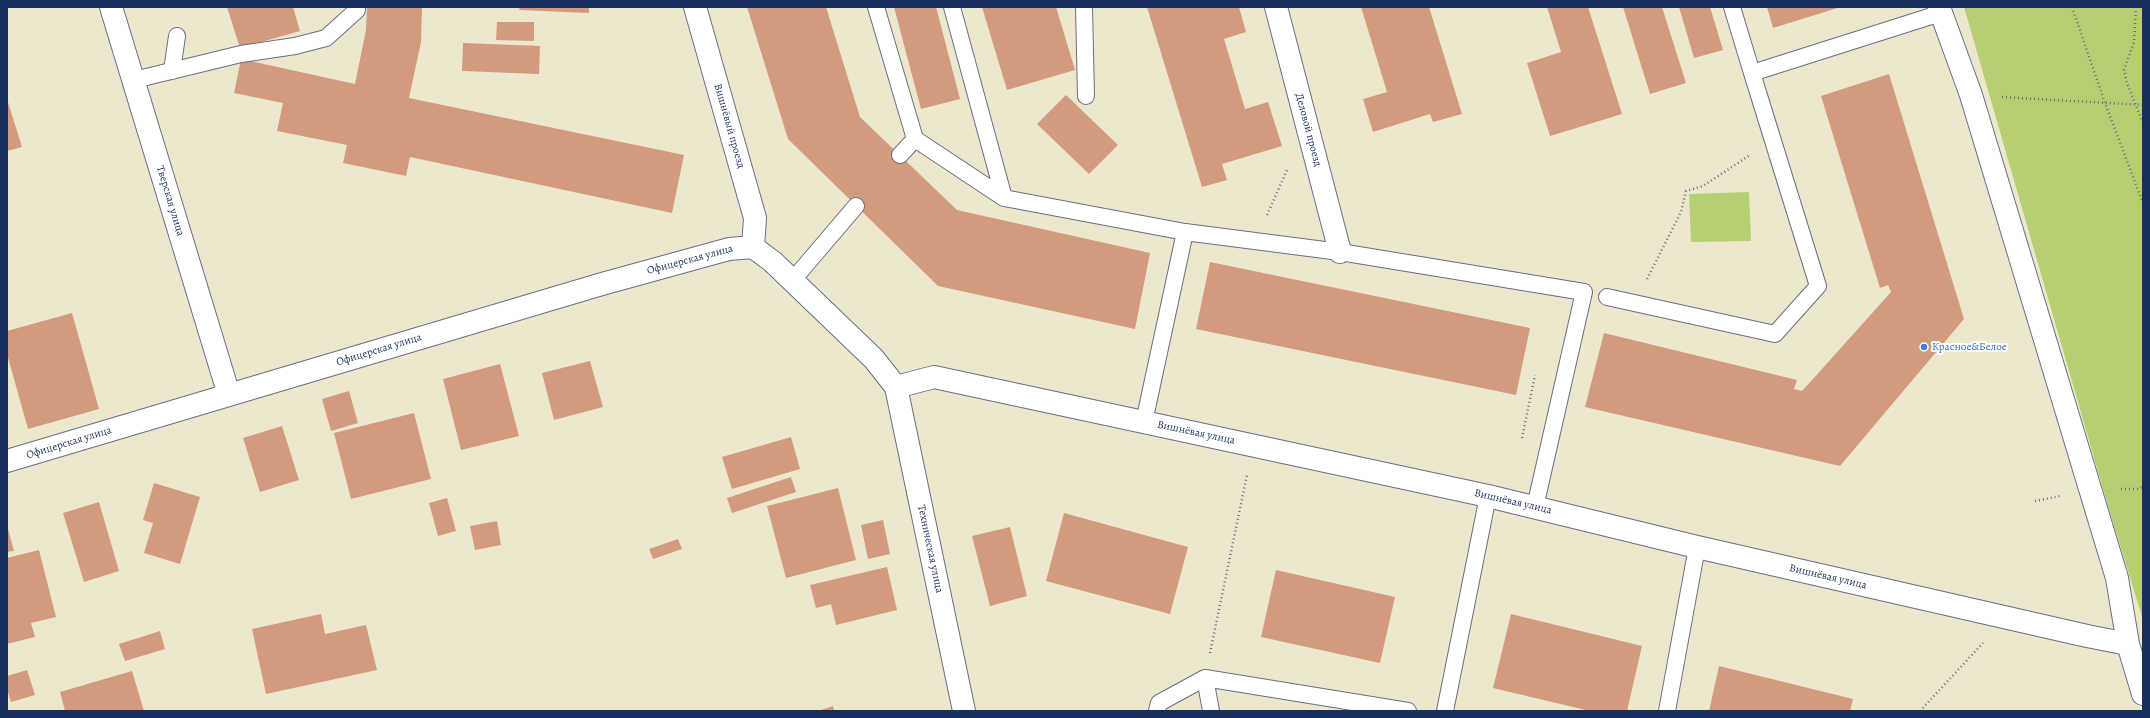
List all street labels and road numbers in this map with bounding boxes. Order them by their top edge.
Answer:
street label: Вишнёвый проезд [711,82,747,170]
street label: Деловой проезд [1292,92,1324,168]
street label: Тверская улица [153,164,187,238]
street label: Офицерская улица [646,242,734,278]
street label: Офицерская улица [335,331,423,369]
street label: Вишнёвая улица [1156,418,1236,448]
street label: Офицерская улица [25,424,113,462]
street label: Вишнёвая улица [1473,487,1553,517]
street label: Техническая улица [914,504,946,594]
street label: Вишнёвая улица [1788,562,1868,592]

